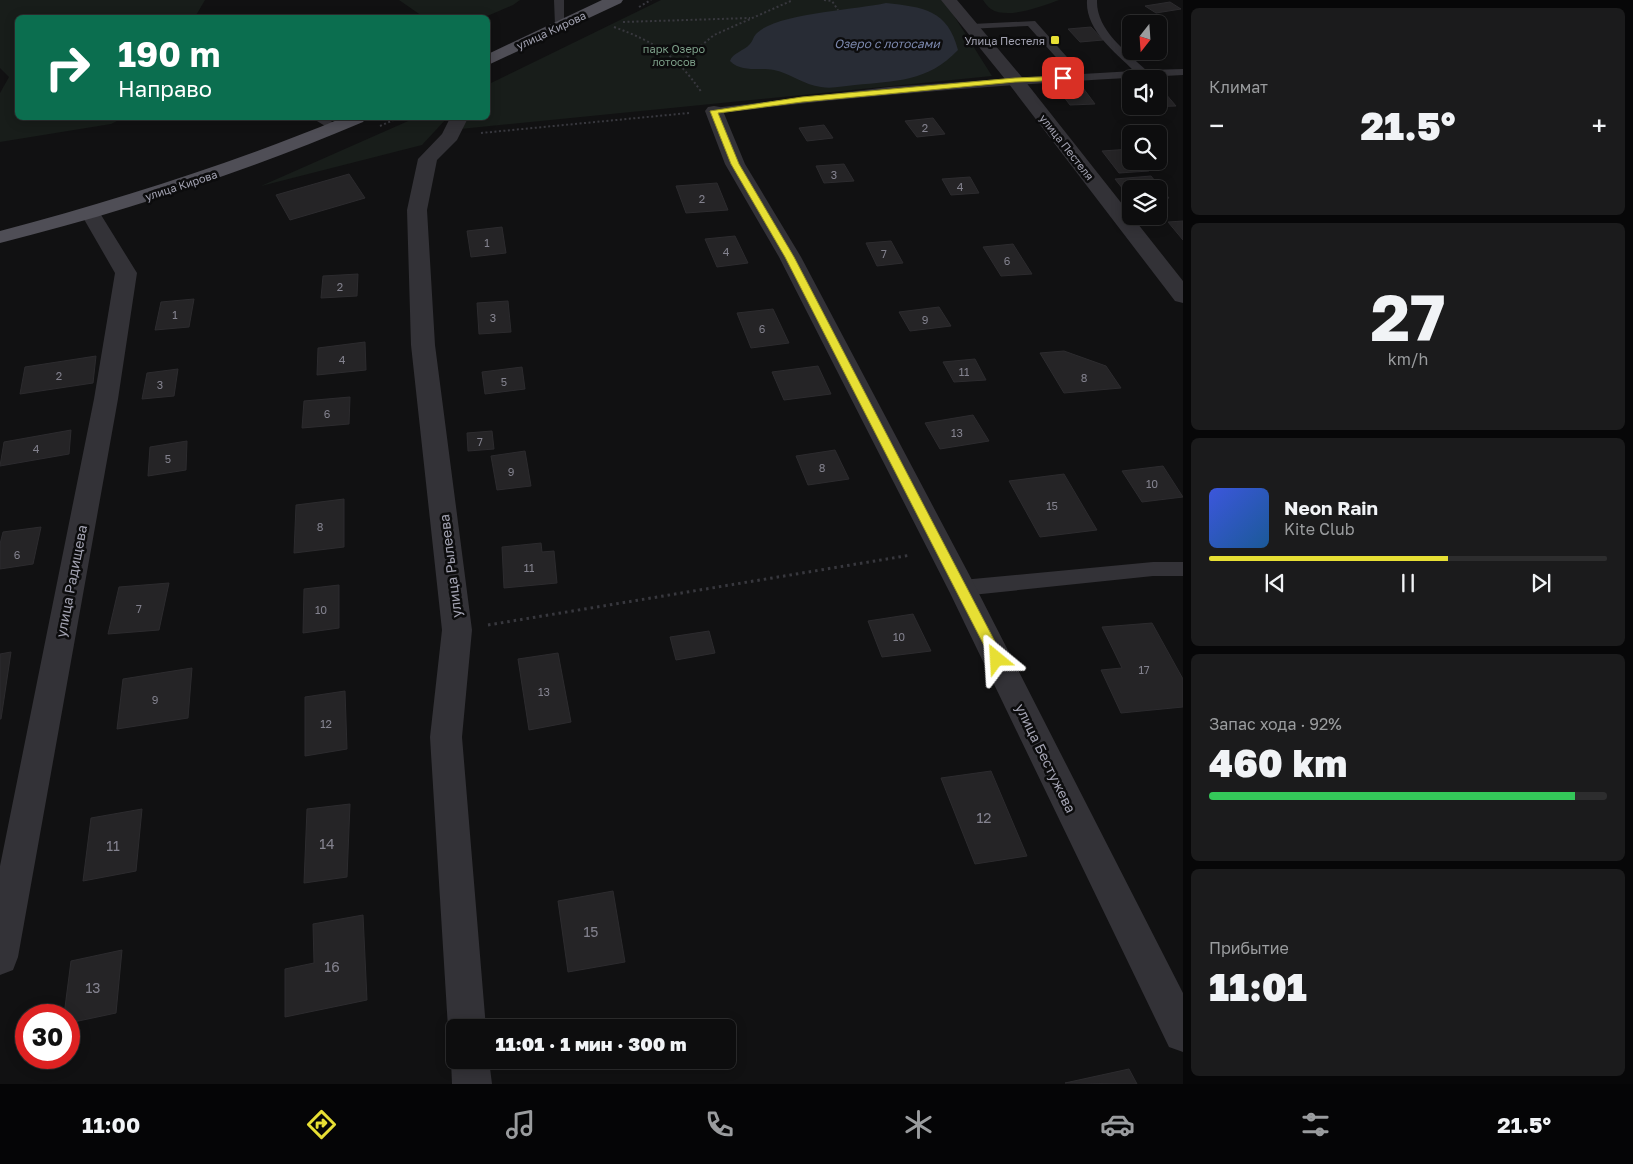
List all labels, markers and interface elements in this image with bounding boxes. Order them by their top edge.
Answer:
street label: улица Кирова [514,8,588,52]
north arrow [1122,15,1168,60]
map controls [1122,15,1167,225]
text: 190 m [118,33,220,75]
place label: Улица Пестеля [965,34,1045,47]
marker: Улица Пестеля [1049,34,1061,46]
icon: right [35,35,100,100]
water label: Озеро с лотосами [834,36,940,51]
park label: парк Озеро лотосов [643,42,706,68]
pin [1042,57,1084,99]
icon: arrive [1049,64,1077,92]
button: sound [1122,70,1167,115]
text: Направо [118,75,212,102]
text: Климат [1209,77,1268,97]
text: 21.5° [1361,103,1455,148]
text: − [1209,109,1224,142]
text: + [1592,109,1607,142]
street label: улица Пестеля [1037,112,1097,182]
house number: 2 [922,121,928,134]
button: search [1122,125,1167,170]
street label: улица Кирова [143,167,219,203]
house number: 3 [831,168,837,181]
house number: 4 [957,180,964,193]
button: layers [1122,180,1167,225]
house number: 2 [699,192,705,205]
house number: 1 [484,236,490,249]
house number: 4 [723,245,730,258]
house number: 7 [881,247,887,260]
house number: 6 [1004,254,1011,267]
text: 27 [1370,277,1446,355]
house number: 2 [337,280,343,293]
house number: 1 [172,308,178,321]
house number: 3 [490,311,496,324]
house number: 9 [922,313,928,326]
house number: 6 [759,322,766,335]
text: km/h [1388,349,1428,369]
house number: 4 [339,353,346,366]
house number: 11 [959,365,969,378]
house number: 2 [56,369,62,382]
house number: 8 [1081,371,1088,384]
house number: 5 [501,375,507,388]
house number: 3 [157,378,163,391]
house number: 6 [324,407,331,420]
house number: 13 [951,426,963,439]
house number: 7 [477,435,483,448]
house number: 4 [33,442,40,455]
house number: 5 [165,452,171,465]
house number: 8 [819,461,826,474]
house number: 9 [508,465,514,478]
house number: 10 [1146,477,1158,490]
text: Neon Rain [1284,496,1378,519]
house number: 15 [1046,499,1058,512]
street label: улица Рылеева [435,513,465,619]
text: Kite Club [1284,519,1355,539]
house number: 8 [317,520,324,533]
street label: улица Радищева [52,523,90,639]
house number: 6 [14,548,21,561]
house number: 11 [524,561,534,574]
icon: previous [1261,569,1289,597]
icon: pause [1394,569,1422,597]
icon: next [1527,569,1555,597]
house number: 7 [136,602,142,615]
house number: 10 [315,603,327,616]
house number: 10 [893,630,905,643]
position arrow [970,632,1022,684]
house number: 17 [1138,663,1150,676]
house number: 13 [538,685,550,698]
house number: 9 [152,693,158,706]
street label: улица Бестужева [1012,701,1080,815]
text: Запас хода · 92% [1209,714,1342,734]
house number: 12 [320,717,332,730]
text: 460 km [1209,740,1347,785]
house number: 12 [977,809,991,826]
house number: 14 [319,835,335,852]
house number: 11 [106,837,120,854]
house number: 15 [584,923,598,940]
text: Прибытие [1209,938,1289,958]
house number: 16 [324,958,340,975]
text: 11:01 [1209,964,1307,1009]
house number: 13 [86,979,100,996]
speed limit sign: 30 [15,1004,80,1069]
text: 11:01 · 1 мин · 300 m [495,1032,687,1055]
icon: directions [304,1107,339,1142]
icon: music [503,1107,538,1142]
icon: phone [702,1107,737,1142]
icon: climate [901,1107,936,1142]
icon: car [1100,1107,1135,1142]
icon: filters [1298,1107,1333,1142]
text: 11:00 [82,1111,140,1138]
text: 21.5° [1497,1111,1551,1138]

